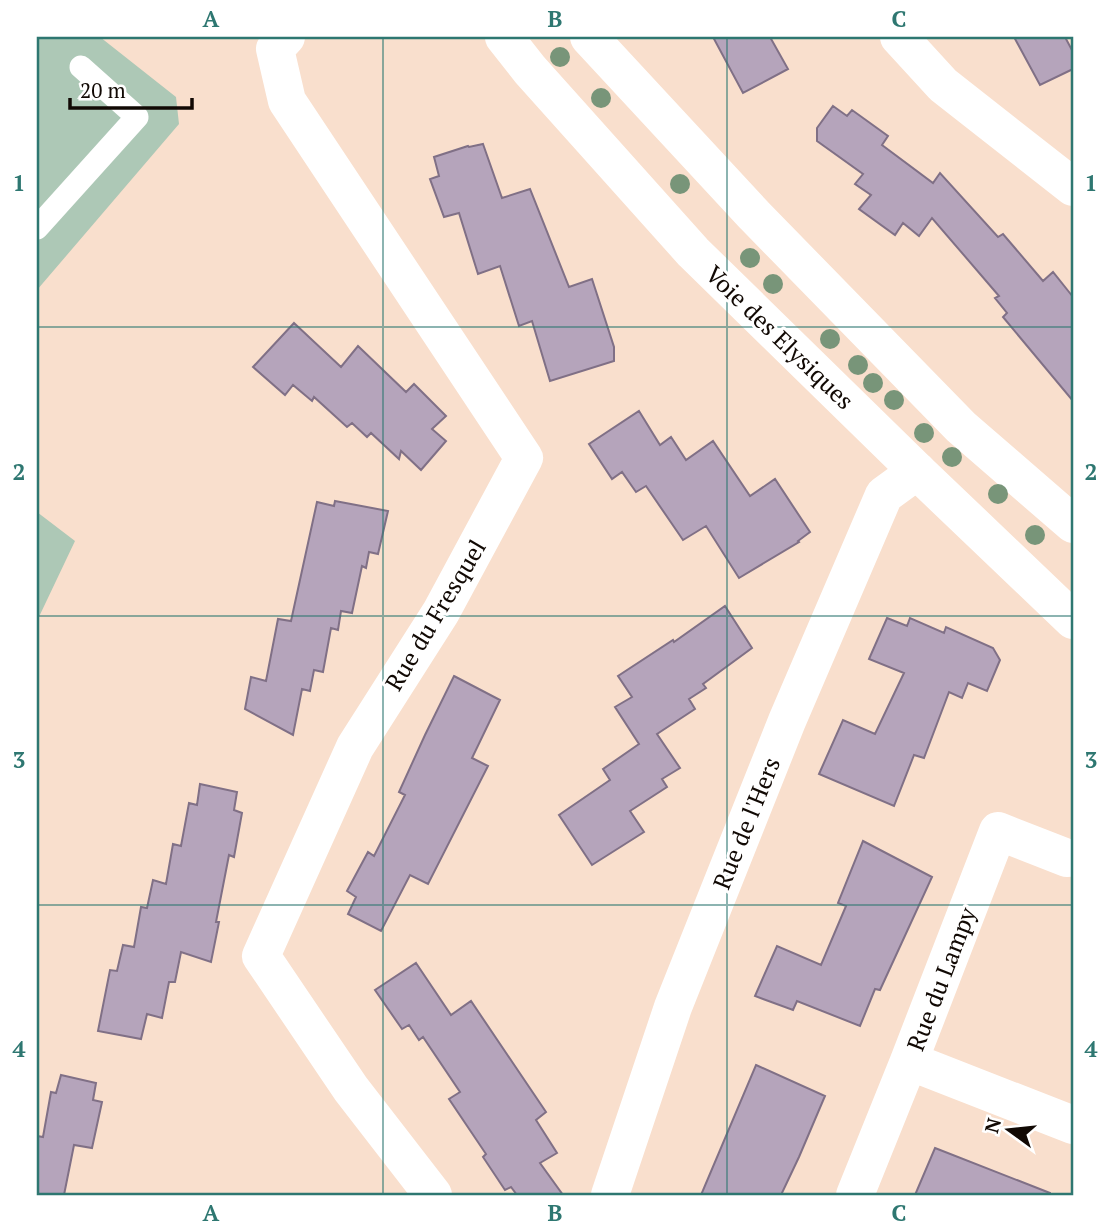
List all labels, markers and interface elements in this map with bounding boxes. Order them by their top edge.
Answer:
text: A [203,3,220,34]
text: B [548,3,563,34]
text: C [892,3,907,34]
scale bar [70,66,192,110]
text: 20 m [80,76,126,104]
text: 1 [13,167,26,198]
text: 1 [1085,167,1098,198]
street label: Voie des Elysiques [699,258,861,416]
text: 2 [13,456,26,487]
text: 2 [1085,456,1098,487]
street label: Rue du Fresquel [377,534,493,696]
text: 3 [13,744,26,775]
text: 3 [1085,744,1098,775]
street label: Rue de l'Hers [705,752,787,894]
street label: Rue du Lampy [899,902,983,1055]
text: 4 [13,1033,26,1064]
text: 4 [1085,1033,1098,1064]
north arrow [974,1096,1044,1166]
text: N [978,1115,1006,1136]
text: A [203,1197,220,1228]
text: B [548,1197,563,1228]
text: C [892,1197,907,1228]

